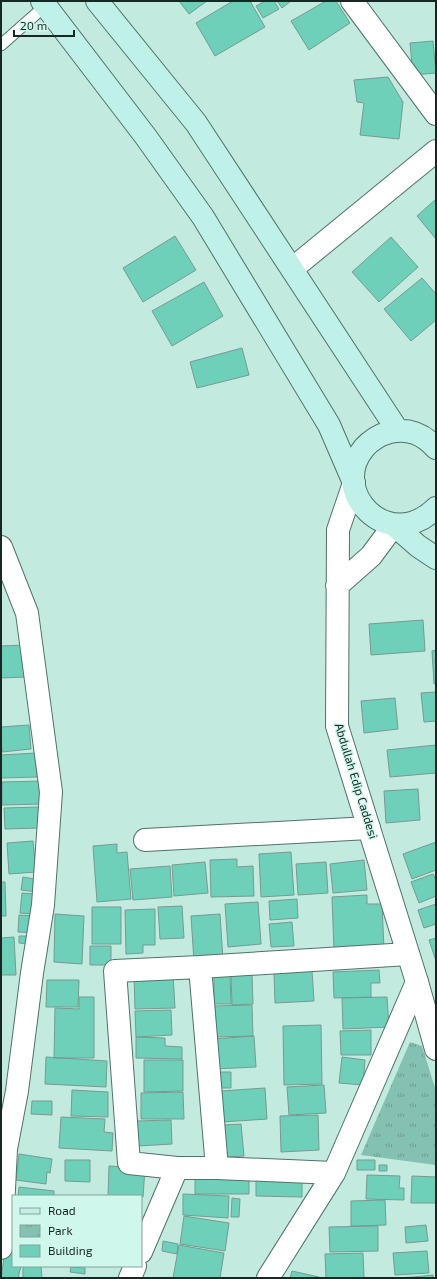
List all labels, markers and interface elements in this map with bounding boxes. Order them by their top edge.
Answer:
scale bar [14,12,74,38]
text: 20 m [20,18,47,32]
street label: Abdullah Edip Caddesi [333,721,381,840]
legend [12,1195,142,1267]
text: Road [48,1203,76,1217]
text: Park [48,1223,73,1237]
text: Building [48,1243,93,1257]

